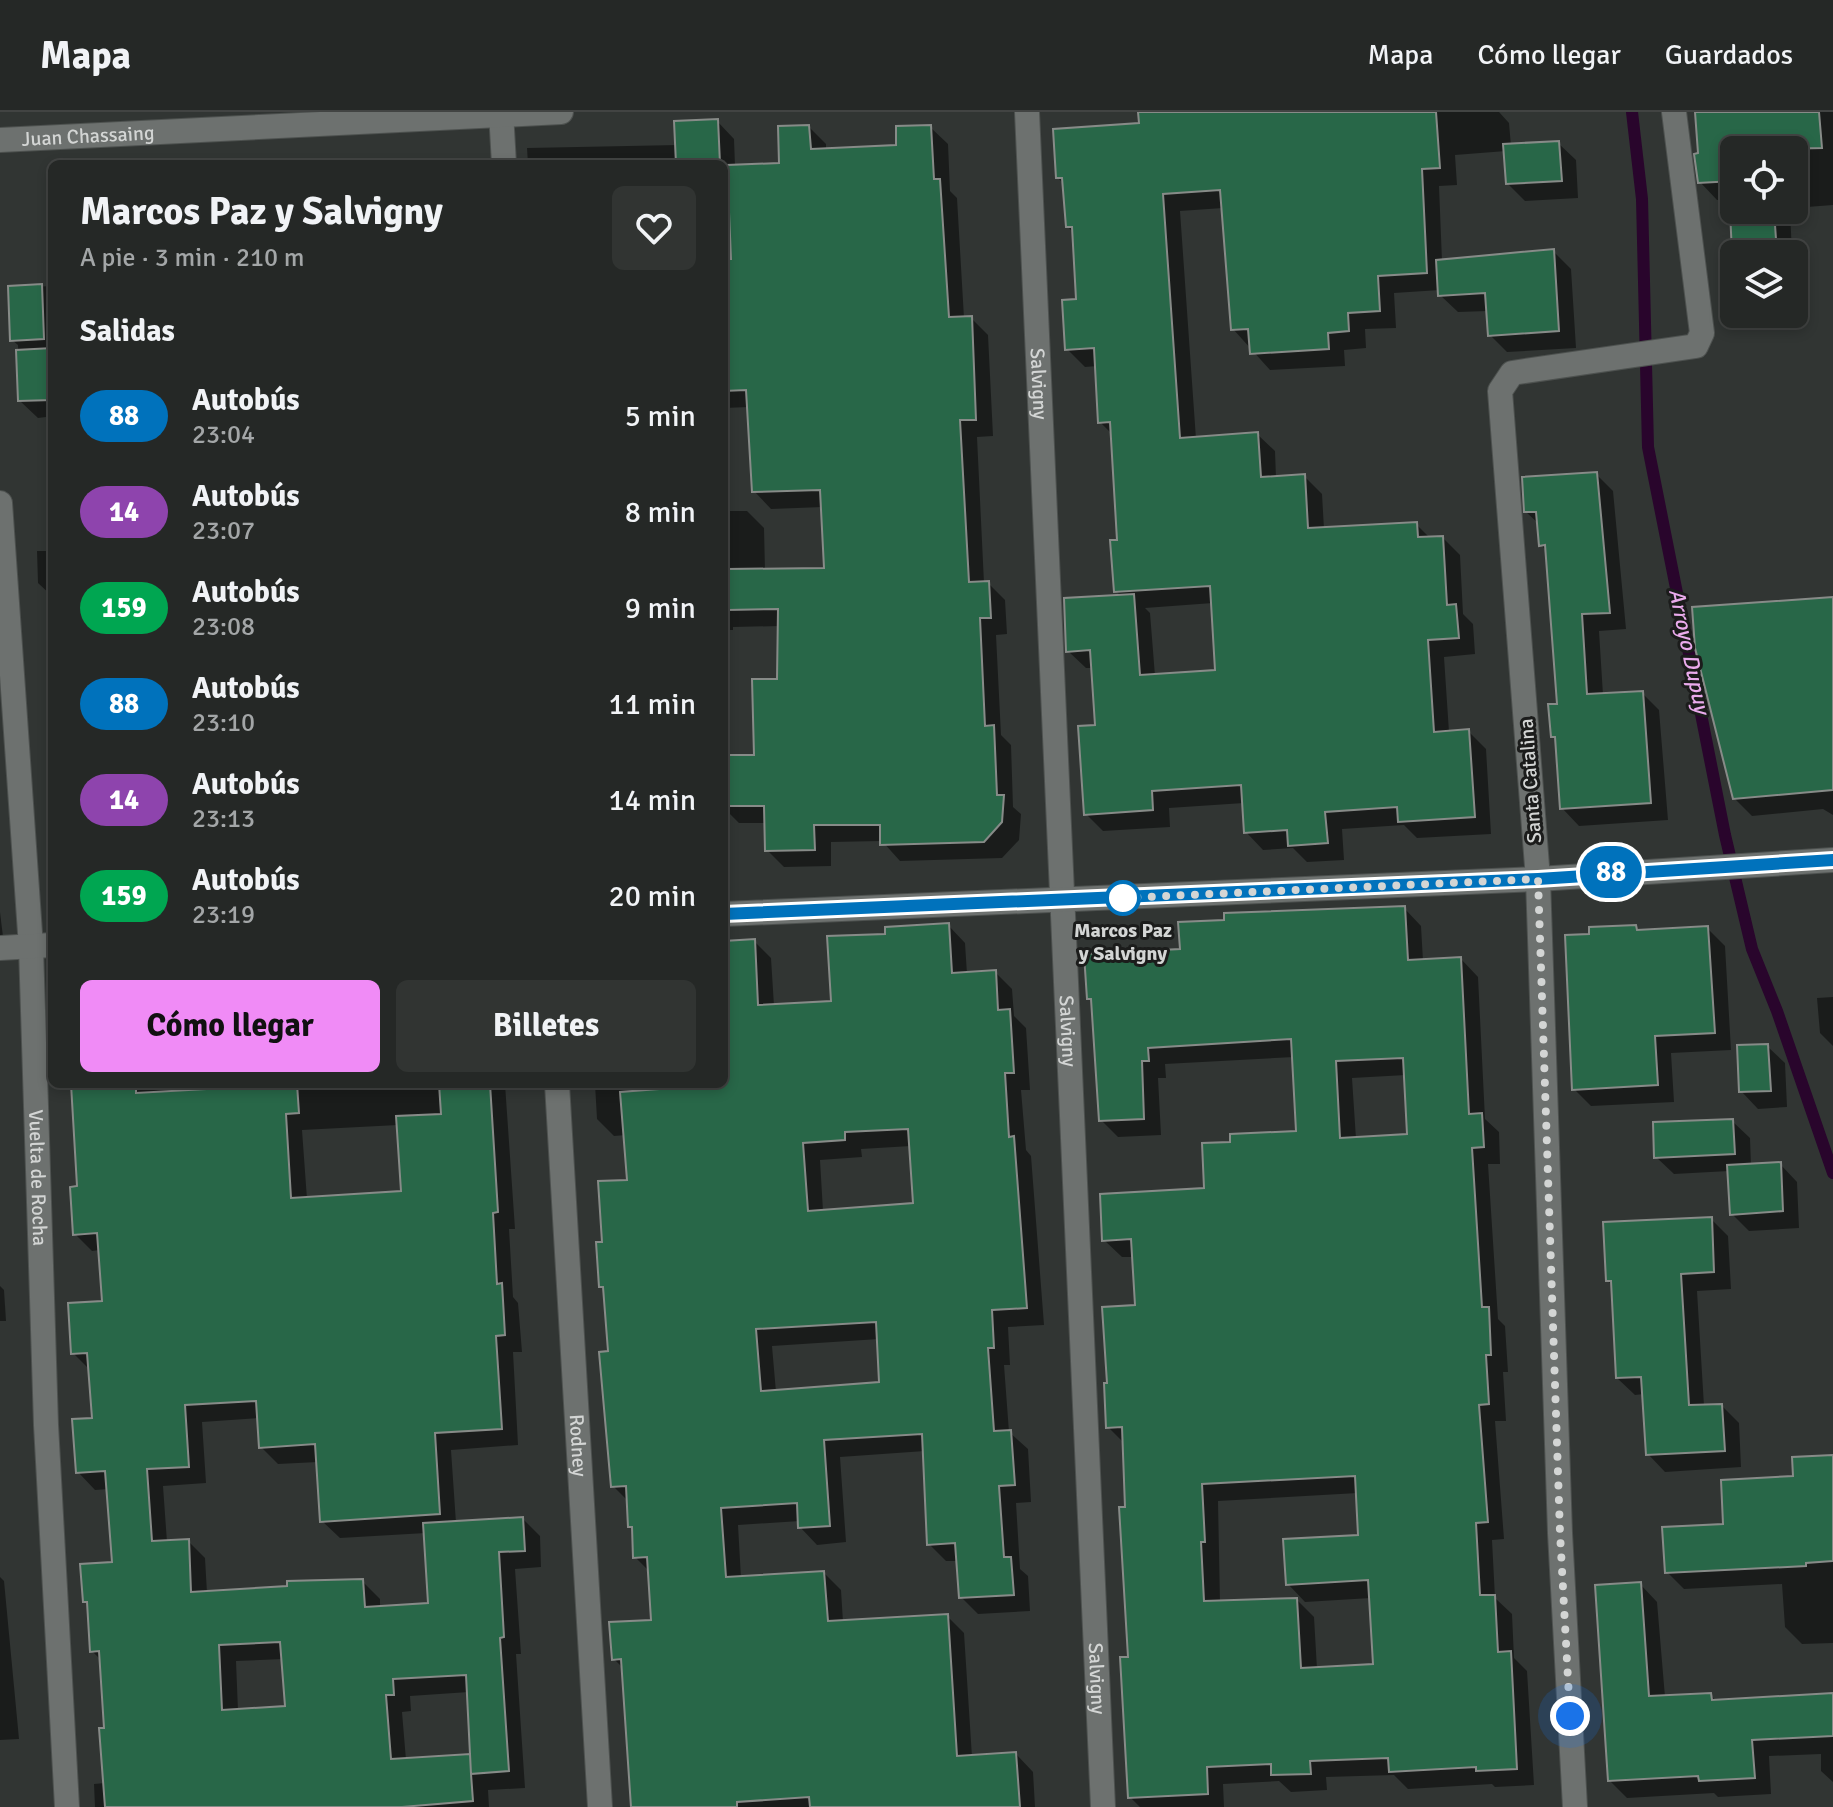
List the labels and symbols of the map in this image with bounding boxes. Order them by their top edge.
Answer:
street label: Juan Chassaing [21,120,155,152]
street label: Salvigny [1025,347,1053,421]
water label: Arroyo Dupuy [1663,586,1716,719]
street label: Santa Catalina [1514,718,1547,844]
line badge: 88 [1575,846,1647,898]
marker: Marcos Paz y Salvigny [1106,881,1140,915]
place label: Marcos Paz y Salvigny [1074,918,1172,966]
street label: Salvigny [1054,995,1082,1068]
street label: Vuelta de Rocha [23,1109,52,1246]
street label: Rodney [564,1413,592,1478]
street label: Salvigny [1083,1642,1111,1715]
your location [1550,1696,1590,1736]

